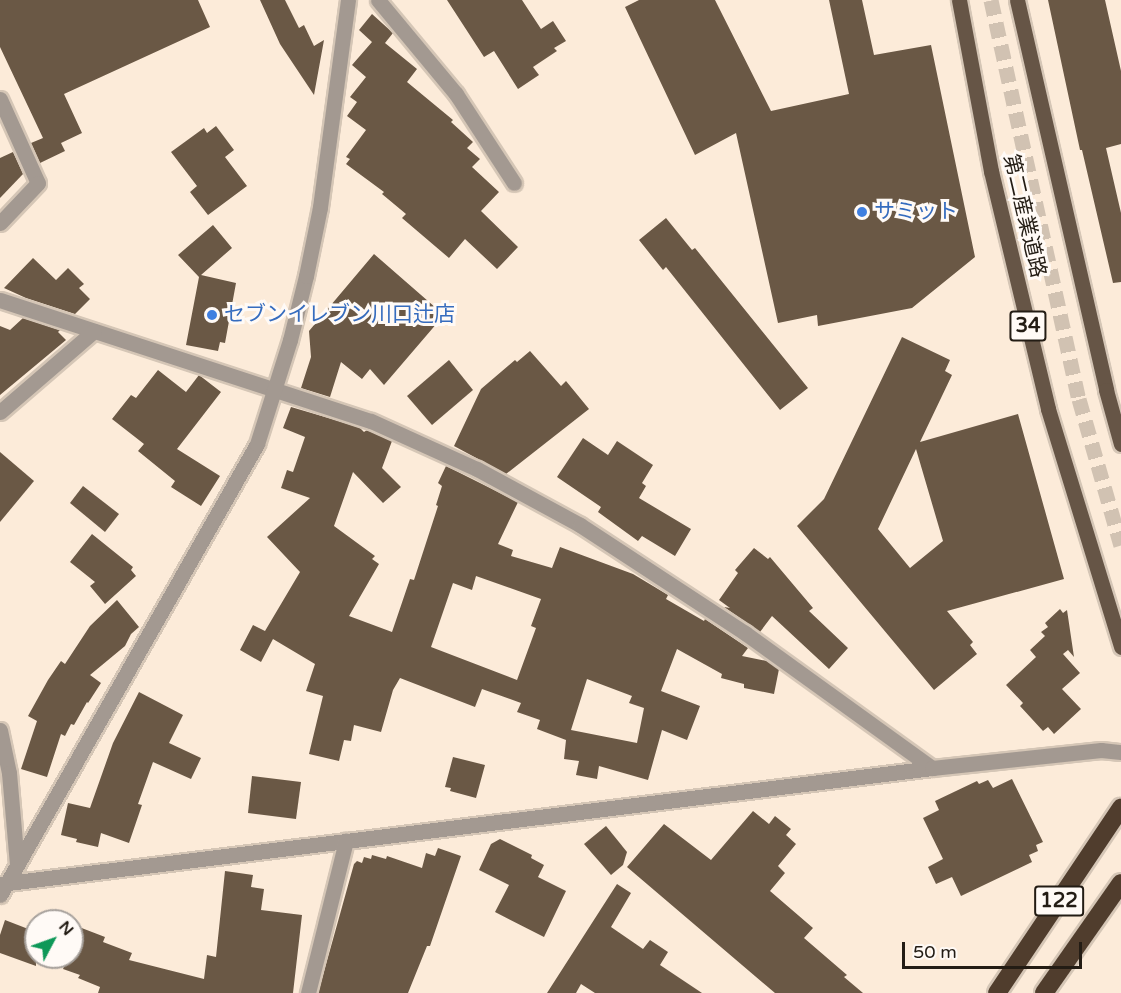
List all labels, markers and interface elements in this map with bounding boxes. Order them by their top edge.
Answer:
street label: 第二産業道路 [998,152,1050,280]
place label: サミット [874,199,958,225]
marker: サミット [855,205,869,219]
place label: セブンイレブン川口辻店 [224,302,455,328]
marker: セブンイレブン川口辻店 [205,308,219,322]
road number: 34 [1008,309,1048,343]
road number: 122 [1034,884,1084,918]
north arrow [24,909,84,969]
text: N [54,917,78,940]
scale bar [905,930,1085,968]
text: 50 m [913,941,957,963]

